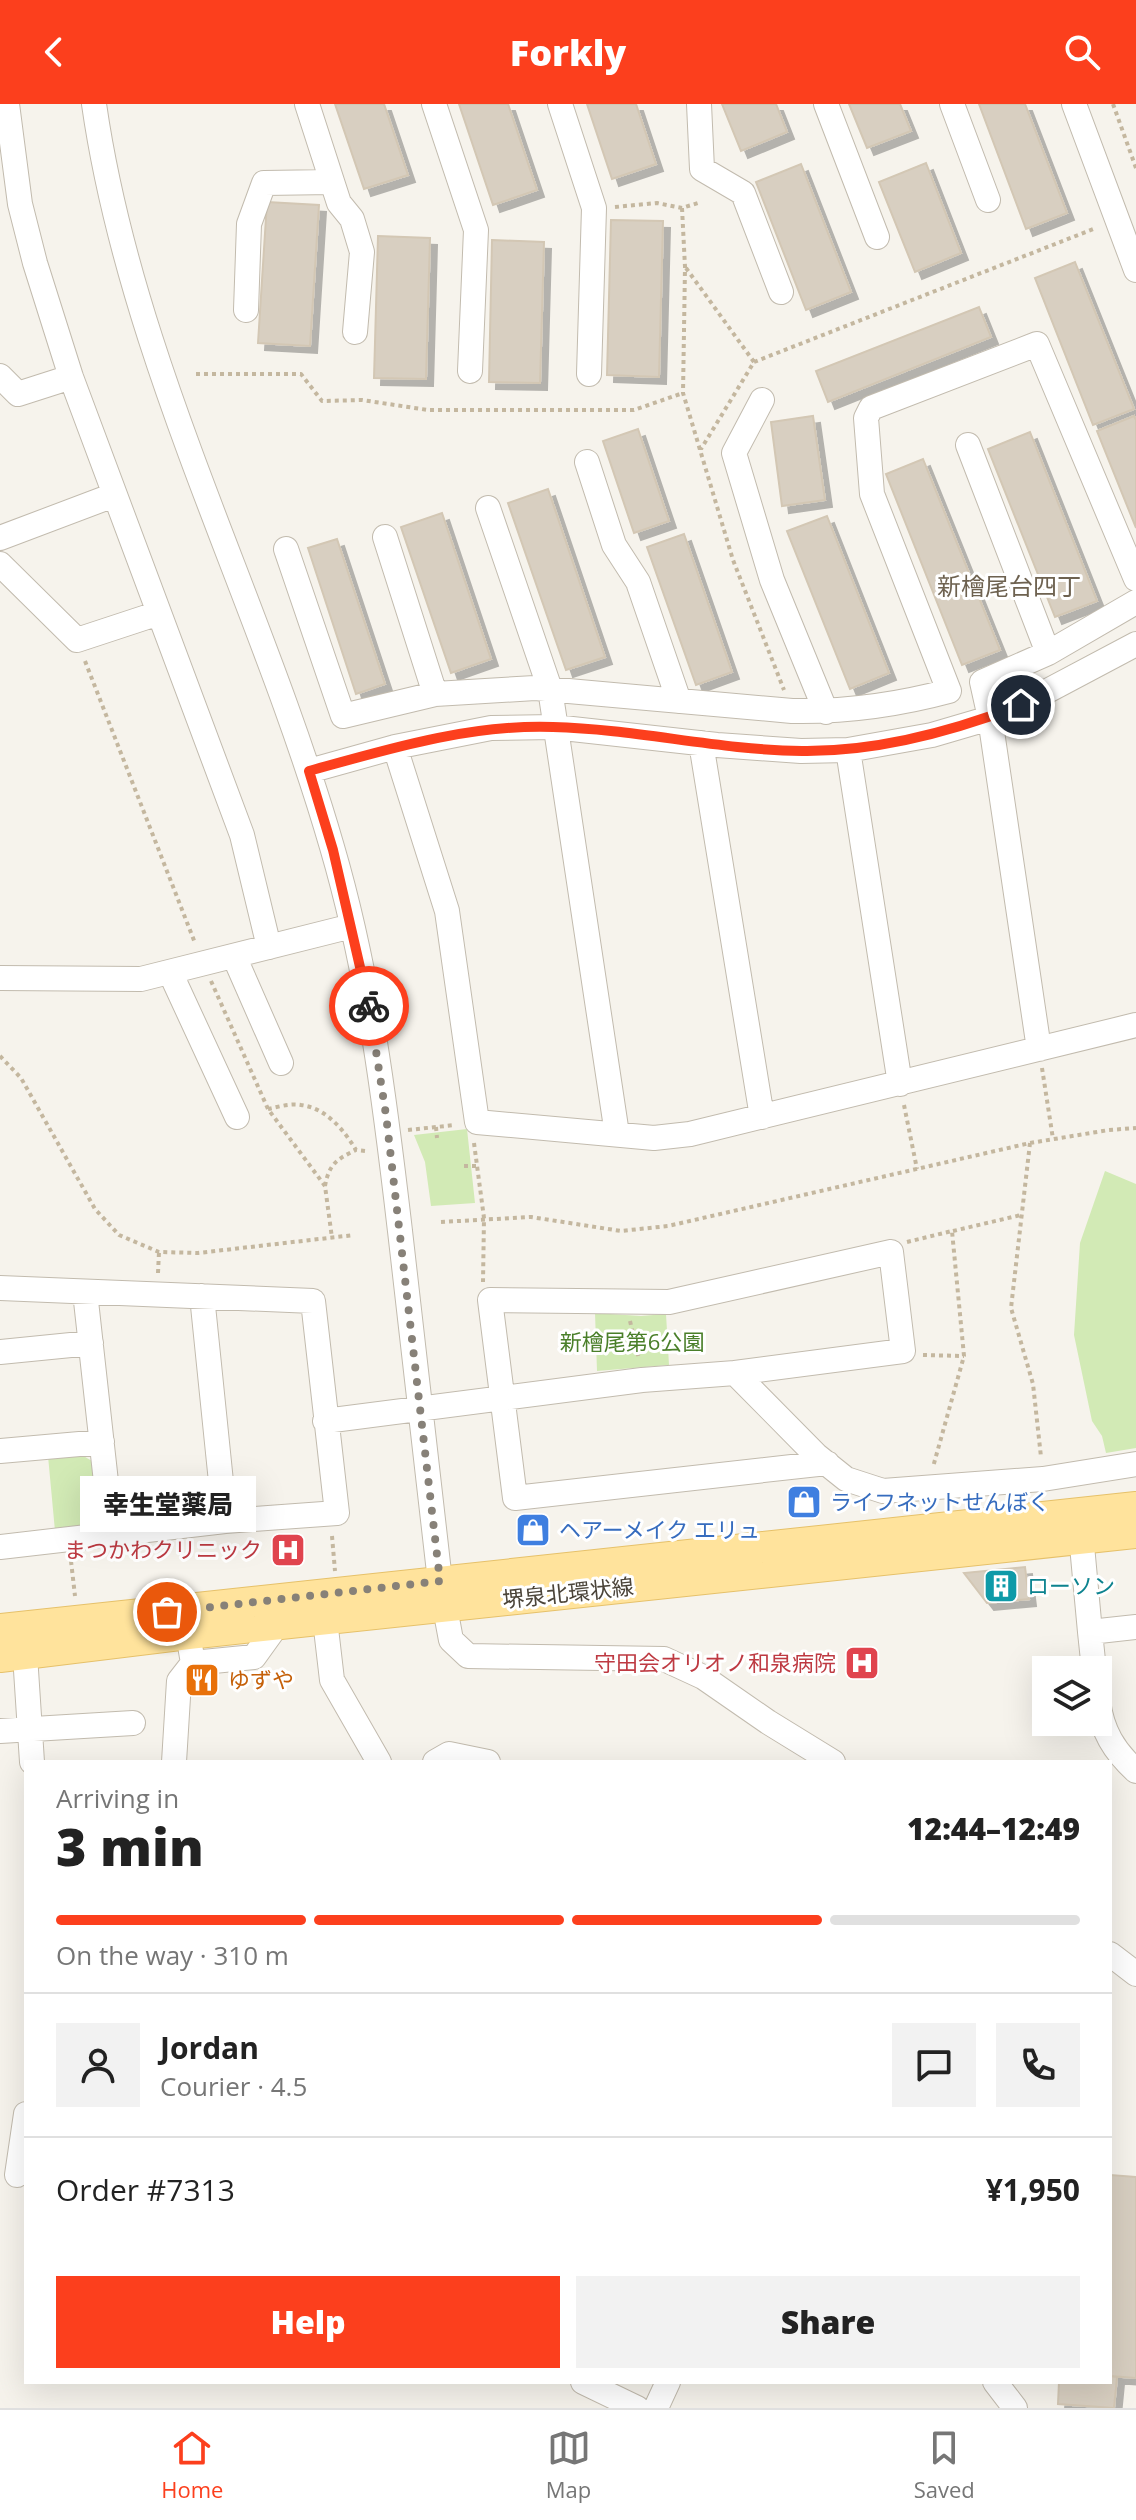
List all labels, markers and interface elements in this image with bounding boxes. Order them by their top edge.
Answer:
text: Forkly [510,28,626,77]
icon: back [32,30,76,74]
icon: search [1060,30,1104,74]
district label: 新檜尾台四丁 [937,569,1081,602]
pin [987,671,1055,739]
icon: home [999,683,1043,727]
courier [329,966,409,1046]
icon: bike [347,984,391,1028]
park label: 新檜尾第6公園 [560,1326,704,1356]
callout: 幸生堂薬局 [79,1476,255,1532]
shop icon: ライフネットせんぼく [785,1483,823,1521]
text: 幸生堂薬局 [103,1486,233,1522]
place label: ライフネットせんぼく [830,1486,1050,1516]
shop icon: ヘアーメイク エリュ [514,1511,552,1549]
place label: ヘアーメイク エリュ [559,1514,760,1544]
hospital icon: まつかわクリニック [269,1531,307,1569]
place label: まつかわクリニック [64,1534,262,1564]
building icon: ローソン [982,1567,1020,1605]
street label: 堺泉北環状線 [501,1570,635,1614]
place label: ローソン [1027,1570,1115,1600]
pin [133,1578,201,1646]
icon: bag [145,1590,189,1634]
hospital icon: 守田会オリオノ和泉病院 [843,1644,881,1682]
place label: 守田会オリオノ和泉病院 [594,1647,836,1677]
map controls [1032,1656,1112,1736]
button: layers [1032,1656,1112,1736]
restaurant icon: ゆずや [183,1661,221,1699]
place label: ゆずや [228,1664,294,1694]
text: Arriving in [56,1780,179,1816]
text: 12:44–12:49 [907,1808,1080,1849]
text: 3 min [56,1810,204,1881]
text: On the way · 310 m [56,1937,289,1973]
button: person [56,2023,140,2107]
button: chat [892,2023,976,2107]
button: phone [996,2023,1080,2107]
text: Jordan [160,2027,259,2068]
text: Courier · 4.5 [160,2068,307,2104]
text: Order #7313 [56,2169,235,2210]
text: ¥1,950 [986,2169,1080,2210]
button: Help [56,2276,560,2368]
button: Share [576,2276,1080,2368]
tab: Home [161,2426,223,2504]
tab: Map [546,2426,591,2504]
tab: Saved [914,2426,975,2504]

